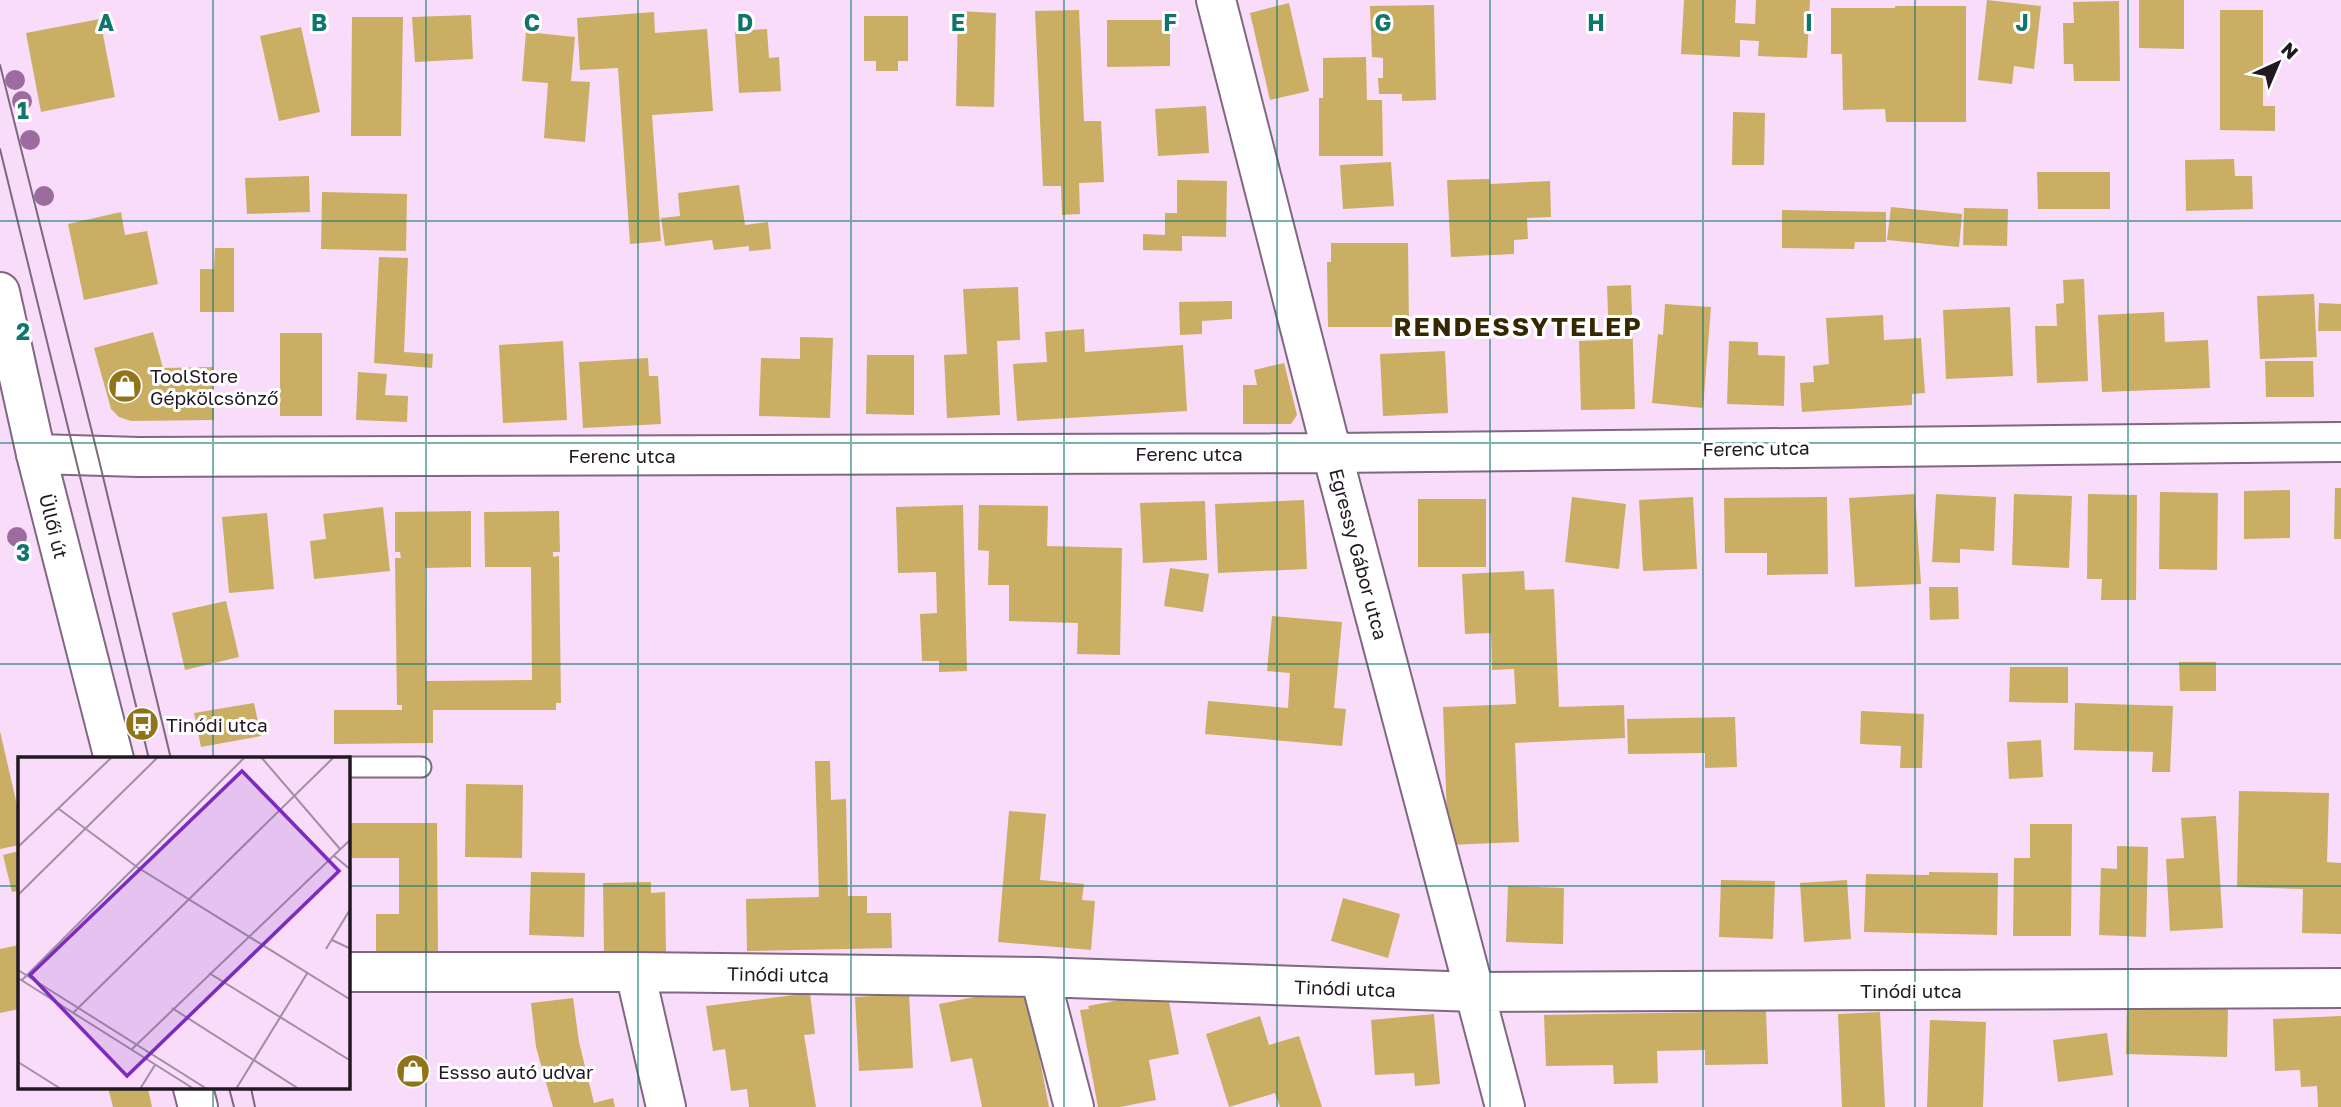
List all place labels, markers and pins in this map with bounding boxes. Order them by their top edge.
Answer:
place label: ToolStore Gépkölcsönző [150,364,279,409]
shop icon: ToolStore Gépkölcsönző [106,367,144,405]
bus stop icon: Tinódi utca [123,705,161,743]
place label: Tinódi utca [166,713,268,736]
shop icon: Essso autó udvar [394,1052,432,1090]
place label: Essso autó udvar [438,1060,594,1083]

